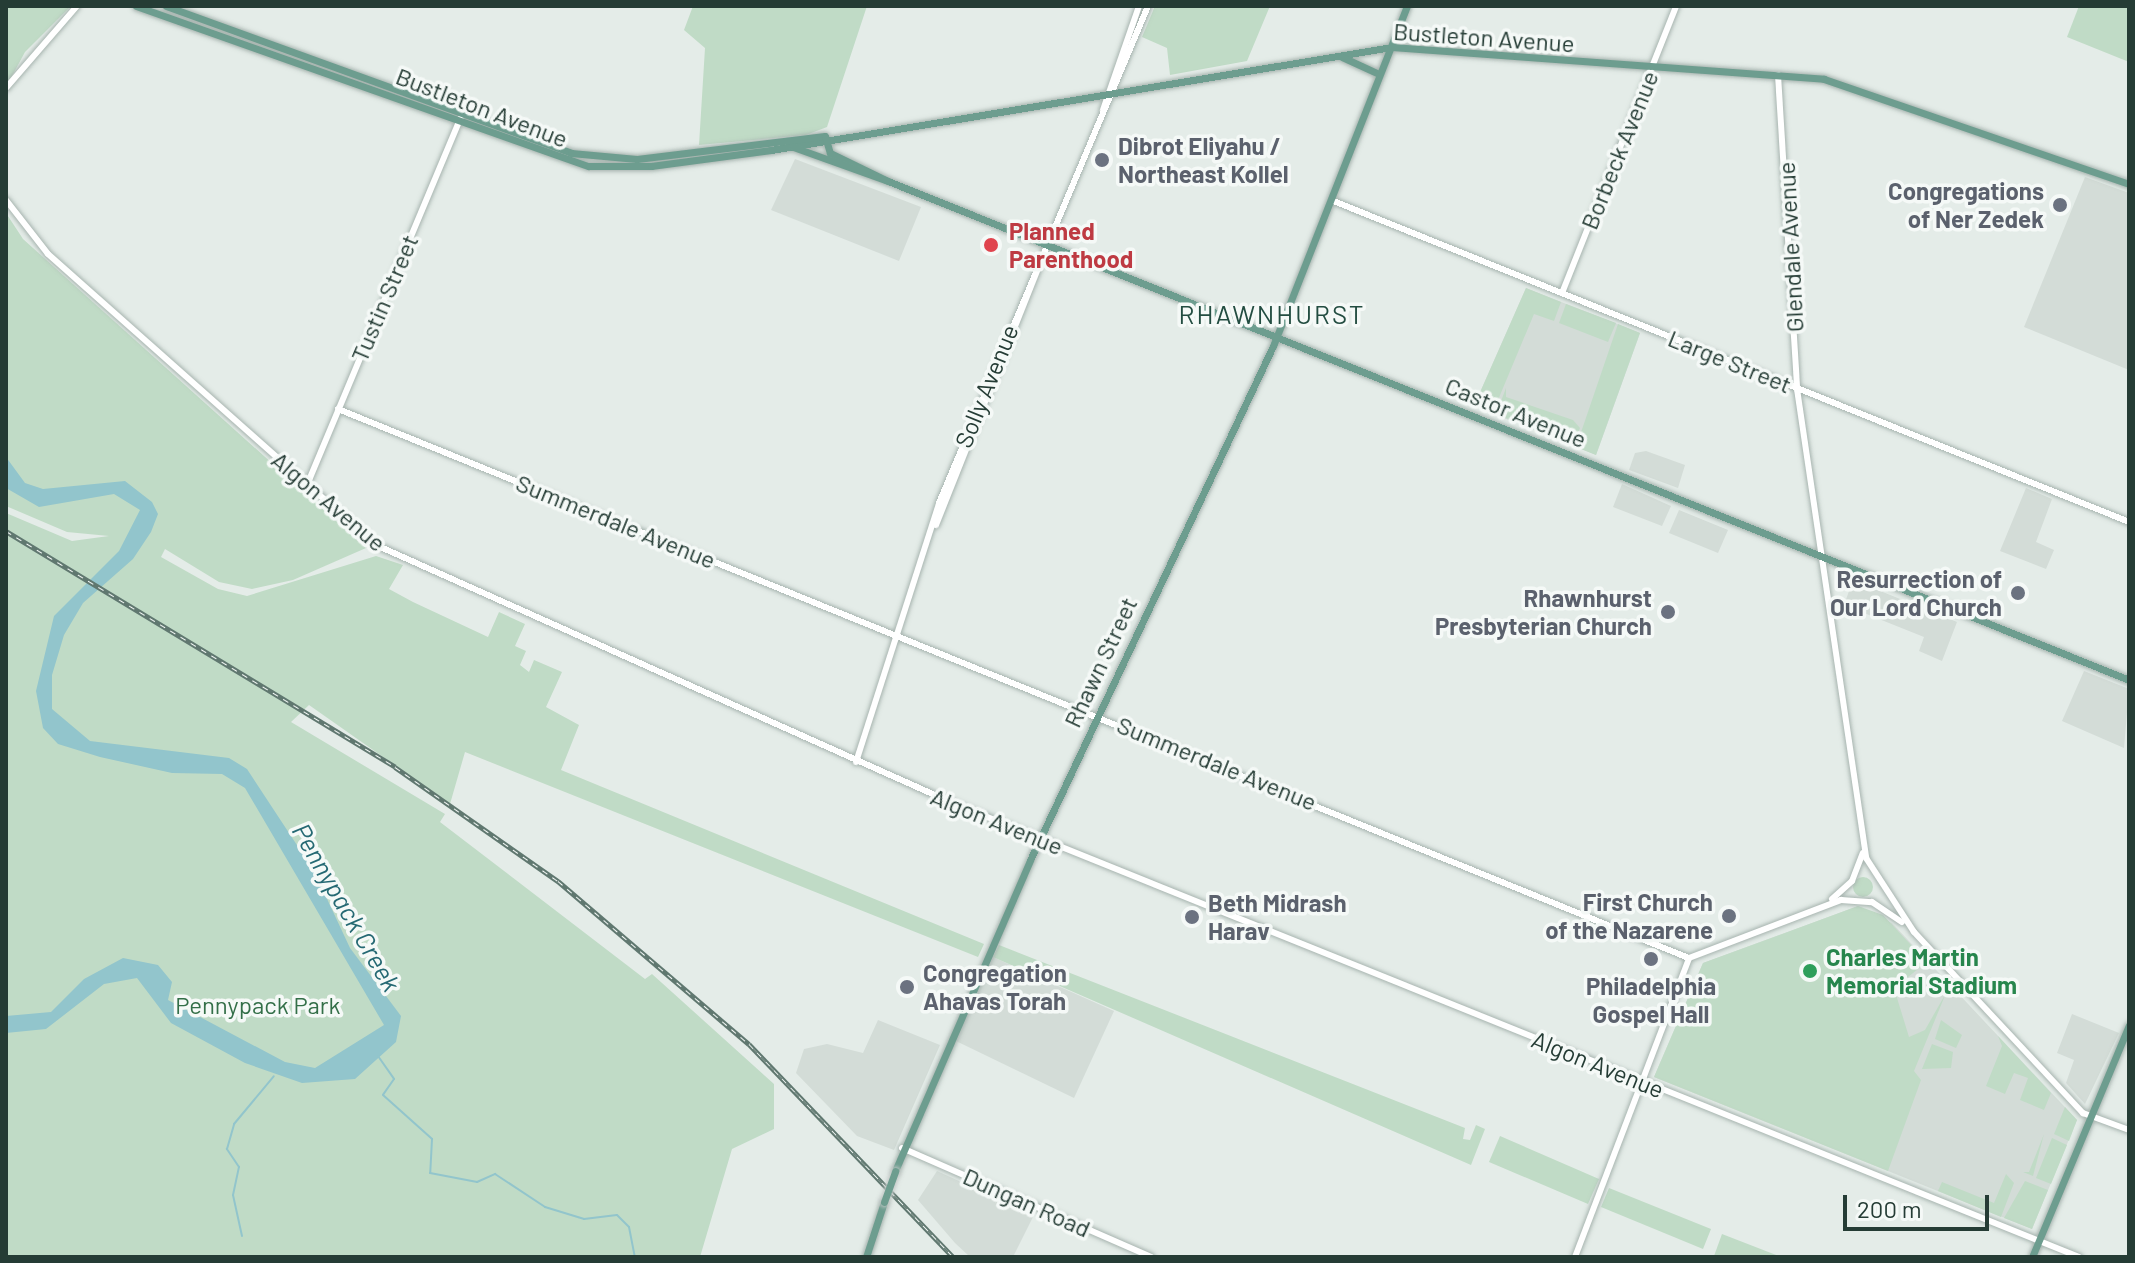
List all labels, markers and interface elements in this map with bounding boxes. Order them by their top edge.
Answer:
street label: Bustleton Avenue [1392,16,1576,58]
street label: Bustleton Avenue [392,61,572,153]
street label: Borbeck Avenue [1574,67,1664,233]
place label: Dibrot Eliyahu / Northeast Kollel [1118,132,1289,188]
marker: Dibrot Eliyahu / Northeast Kollel [1093,151,1111,169]
street label: Glendale Avenue [1771,161,1809,333]
place label: Congregations of Ner Zedek [1888,177,2044,233]
marker: Congregations of Ner Zedek [2051,196,2069,214]
place label: Planned Parenthood [1009,217,1133,273]
street label: Tustin Street [344,230,424,366]
marker: Planned Parenthood [980,234,1002,256]
district label: RHAWNHURST [1179,298,1365,330]
street label: Solly Avenue [948,320,1024,452]
street label: Large Street [1664,323,1796,399]
street label: Castor Avenue [1441,371,1591,453]
street label: Algon Avenue [266,445,392,557]
street label: Summerdale Avenue [512,468,720,574]
place label: Resurrection of Our Lord Church [1830,565,2002,621]
place label: Rhawnhurst Presbyterian Church [1435,584,1652,640]
marker: Resurrection of Our Lord Church [2009,584,2027,602]
street label: Rhawn Street [1057,592,1143,732]
marker: Rhawnhurst Presbyterian Church [1659,603,1677,621]
street label: Summerdale Avenue [1113,710,1321,816]
street label: Algon Avenue [927,781,1067,861]
water label: Pennypack Creek [286,817,408,997]
place label: First Church of the Nazarene [1545,888,1713,944]
place label: Beth Midrash Harav [1208,889,1347,945]
marker: First Church of the Nazarene [1720,907,1738,925]
marker: Beth Midrash Harav [1183,908,1201,926]
place label: Charles Martin Memorial Stadium [1826,943,2017,999]
marker: Philadelphia Gospel Hall [1642,950,1660,968]
place label: Congregation Ahavas Torah [923,959,1067,1015]
marker: Charles Martin Memorial Stadium [1801,962,1819,980]
place label: Philadelphia Gospel Hall [1586,972,1716,1028]
marker: Congregation Ahavas Torah [898,978,916,996]
park label: Pennypack Park [175,991,341,1019]
street label: Algon Avenue [1528,1024,1668,1104]
street label: Dungan Road [959,1161,1095,1243]
scale bar [1847,1179,1993,1229]
text: 200 m [1857,1194,1922,1223]

